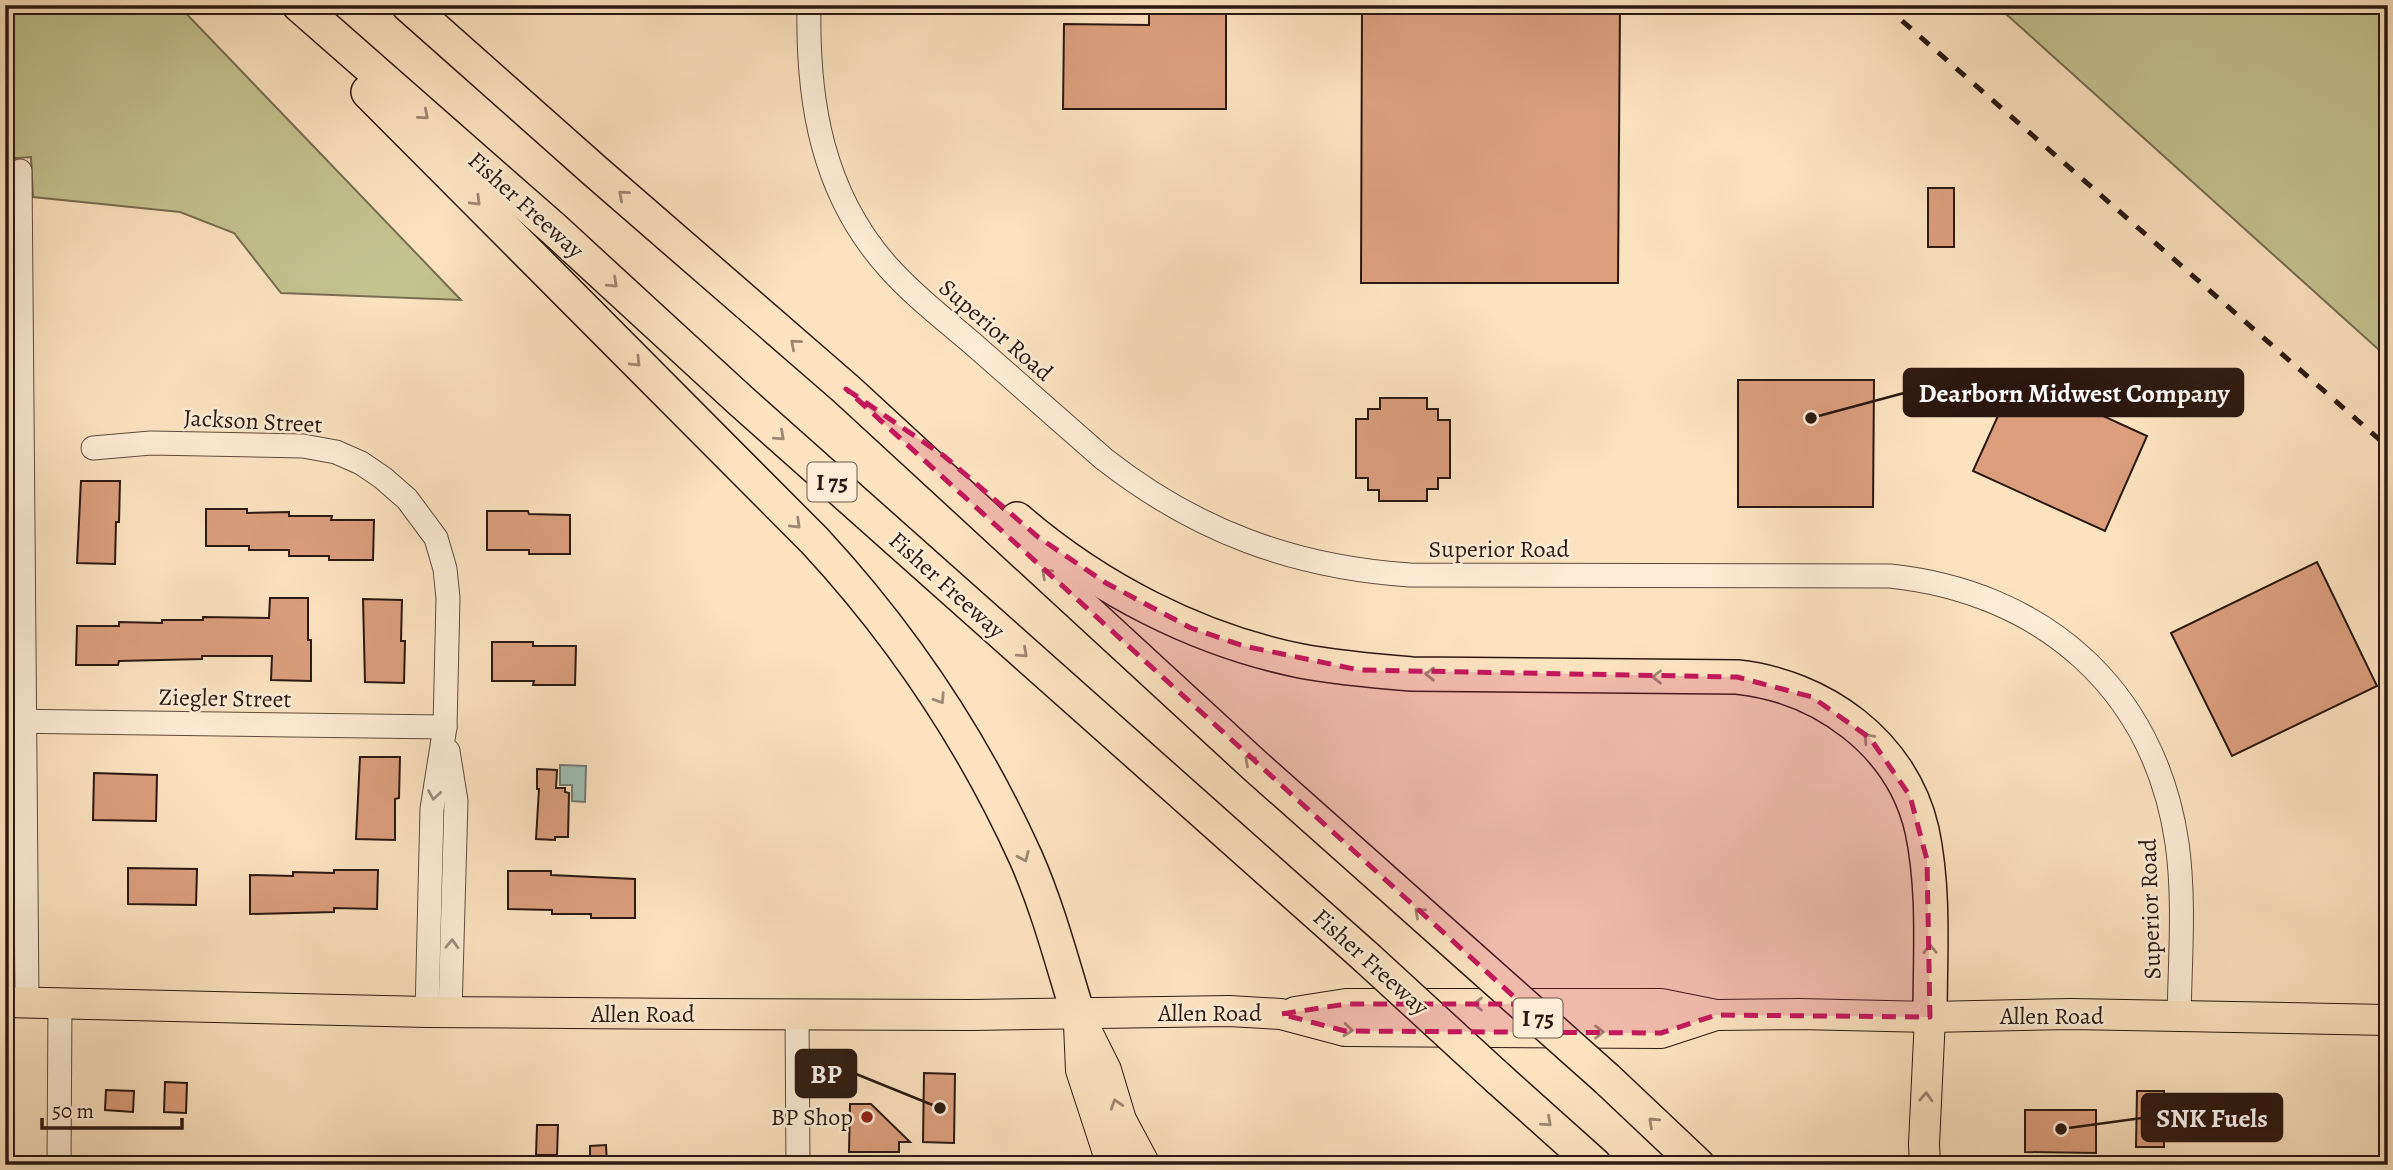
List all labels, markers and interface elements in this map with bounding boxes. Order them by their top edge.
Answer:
one-way arrow [416,107,429,119]
street label: Fisher Freeway [461,144,591,266]
one-way arrow [618,191,631,203]
one-way arrow [467,193,480,206]
street label: Superior Road [932,272,1060,388]
one-way arrow [605,274,618,287]
one-way arrow [790,340,803,352]
one-way arrow [628,354,640,366]
callout: Dearborn Midwest Company [1904,369,2243,416]
text: Dearborn Midwest Company [1918,376,2230,411]
street label: Jackson Street [183,401,323,441]
one-way arrow [772,428,785,440]
road number: I 75 [808,462,856,502]
one-way arrow [788,515,801,528]
street label: Fisher Freeway [882,524,1012,646]
street label: Superior Road [1429,533,1570,565]
one-way arrow [1041,569,1054,581]
one-way arrow [1015,645,1028,657]
one-way arrow [1424,667,1435,682]
one-way arrow [1652,669,1663,684]
street label: Ziegler Street [158,681,292,715]
one-way arrow [932,692,945,705]
one-way arrow [1864,733,1877,746]
one-way arrow [1244,756,1257,769]
one-way arrow [427,789,442,801]
street label: Superior Road [2132,838,2168,980]
one-way arrow [1016,850,1030,862]
street label: Fisher Freeway [1306,901,1436,1023]
one-way arrow [1414,908,1427,920]
one-way arrow [444,938,460,949]
one-way arrow [1922,943,1938,954]
one-way arrow [1472,996,1483,1012]
street label: Allen Road [1157,997,1262,1029]
street label: Allen Road [590,998,695,1030]
road number: I 75 [1514,998,1562,1037]
street label: Allen Road [1999,1000,2104,1032]
one-way arrow [1342,1022,1353,1037]
one-way arrow [1595,1024,1605,1040]
callout: BP [796,1050,856,1097]
text: BP [810,1057,842,1092]
scale bar [42,1086,182,1130]
one-way arrow [1919,1091,1934,1102]
callout: SNK Fuels [2142,1094,2282,1141]
text: 50 m [52,1097,94,1125]
one-way arrow [1109,1098,1124,1110]
place label: BP Shop [771,1101,853,1133]
text: SNK Fuels [2156,1101,2268,1136]
marker: BP Shop [859,1109,875,1125]
one-way arrow [1539,1114,1552,1126]
one-way arrow [1648,1117,1661,1130]

